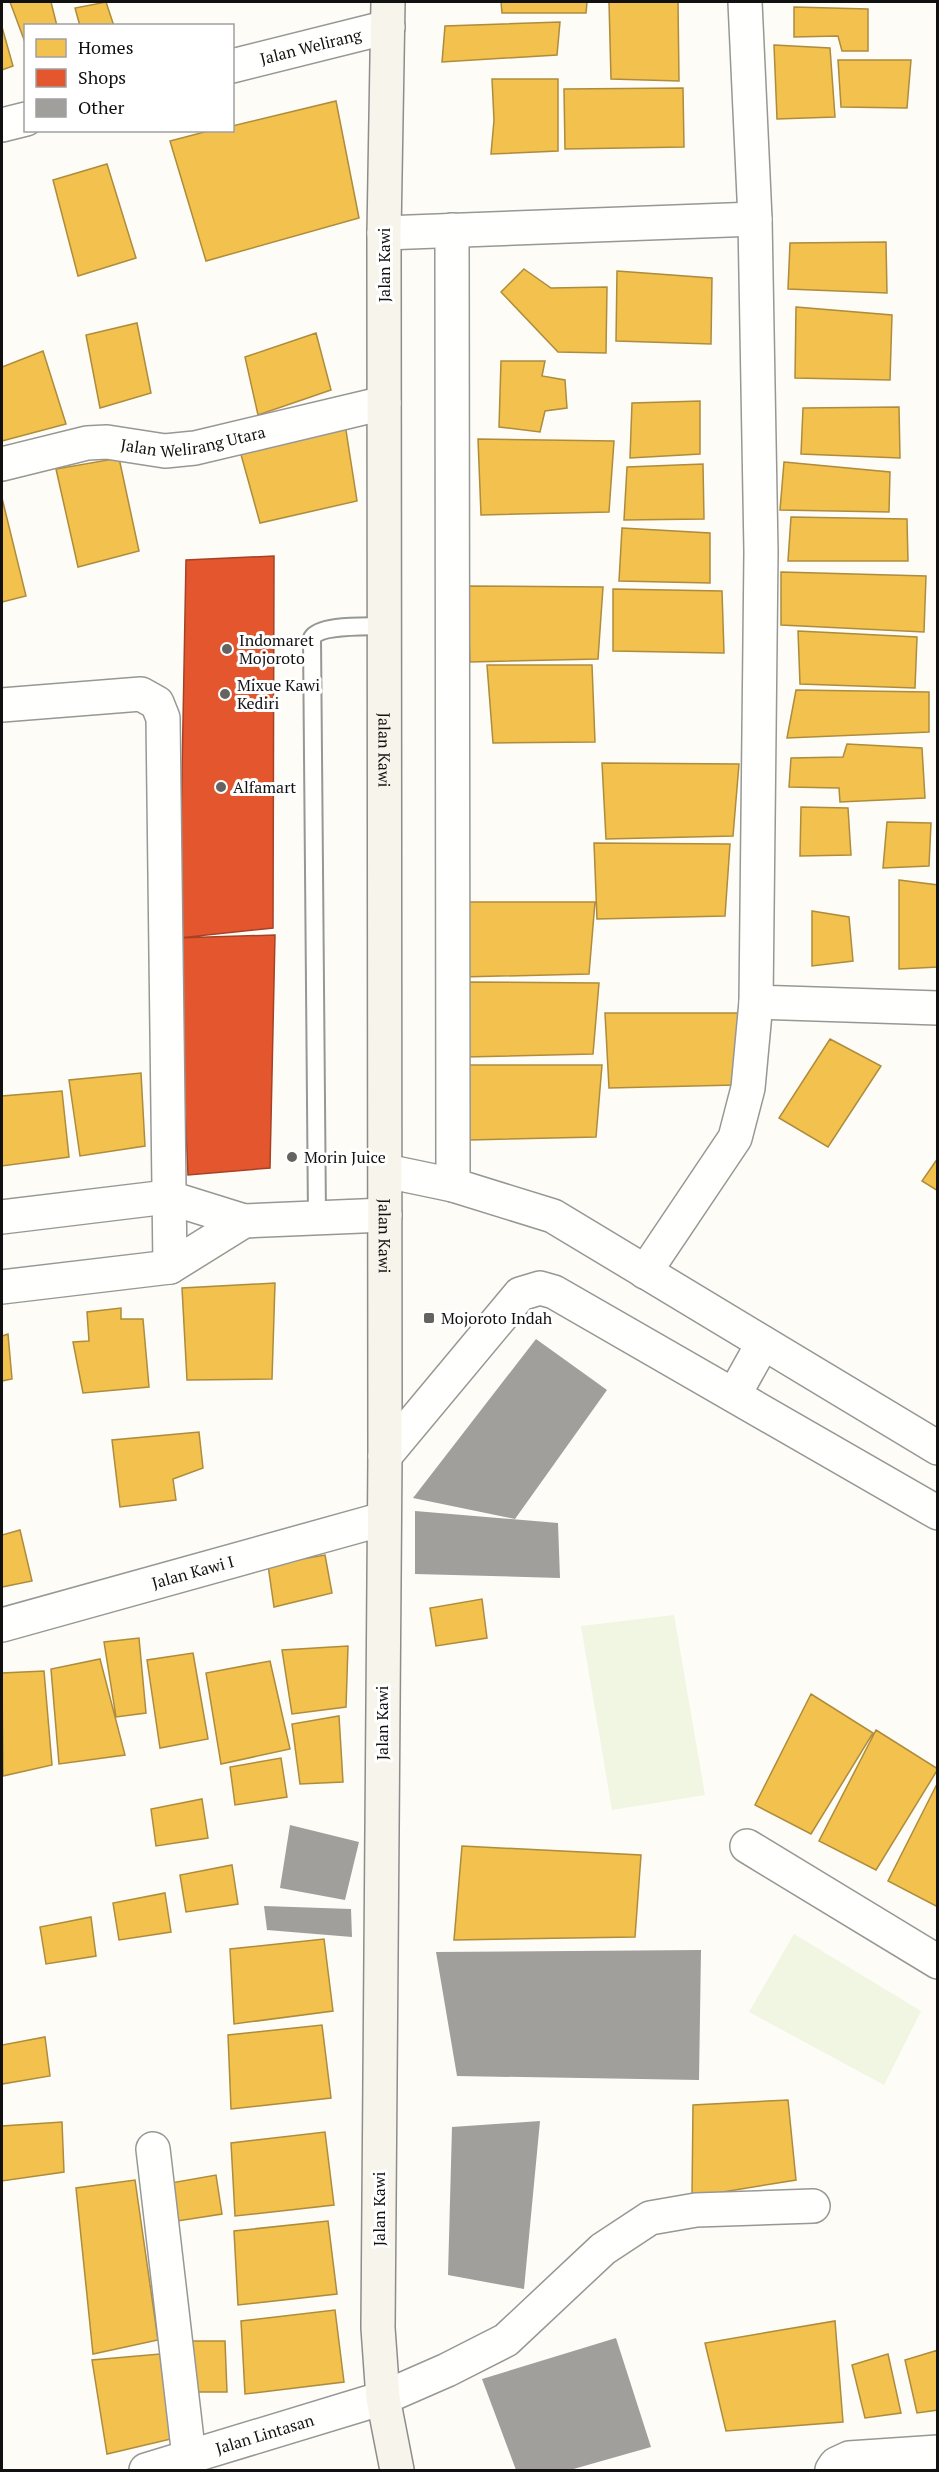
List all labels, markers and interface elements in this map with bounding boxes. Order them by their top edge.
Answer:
street label: Jalan Welirang [258,23,364,70]
legend [24,24,234,132]
text: Homes [78,35,133,59]
text: Shops [78,65,126,89]
text: Other [78,95,125,119]
street label: Jalan Kawi [373,227,395,302]
street label: Jalan Welirang Utara [119,421,267,462]
place label: Indomaret Mojoroto [239,629,314,669]
marker: Indomaret Mojoroto [220,642,234,656]
place label: Mixue Kawi Kediri [237,674,320,714]
marker: Mixue Kawi Kediri [218,687,232,701]
street label: Jalan Kawi [373,713,395,788]
place label: Alfamart [233,776,296,798]
marker: Alfamart [214,780,228,794]
place label: Morin Juice [304,1146,386,1168]
marker: Morin Juice [285,1150,299,1164]
street label: Jalan Kawi [374,1199,396,1274]
place label: Mojoroto Indah [441,1307,553,1329]
marker: Mojoroto Indah [422,1311,436,1325]
street label: Jalan Kawi I [149,1550,236,1594]
street label: Jalan Kawi [371,1685,393,1760]
street label: Jalan Kawi [368,2171,390,2246]
street label: Jalan Lintasan [213,2409,317,2459]

